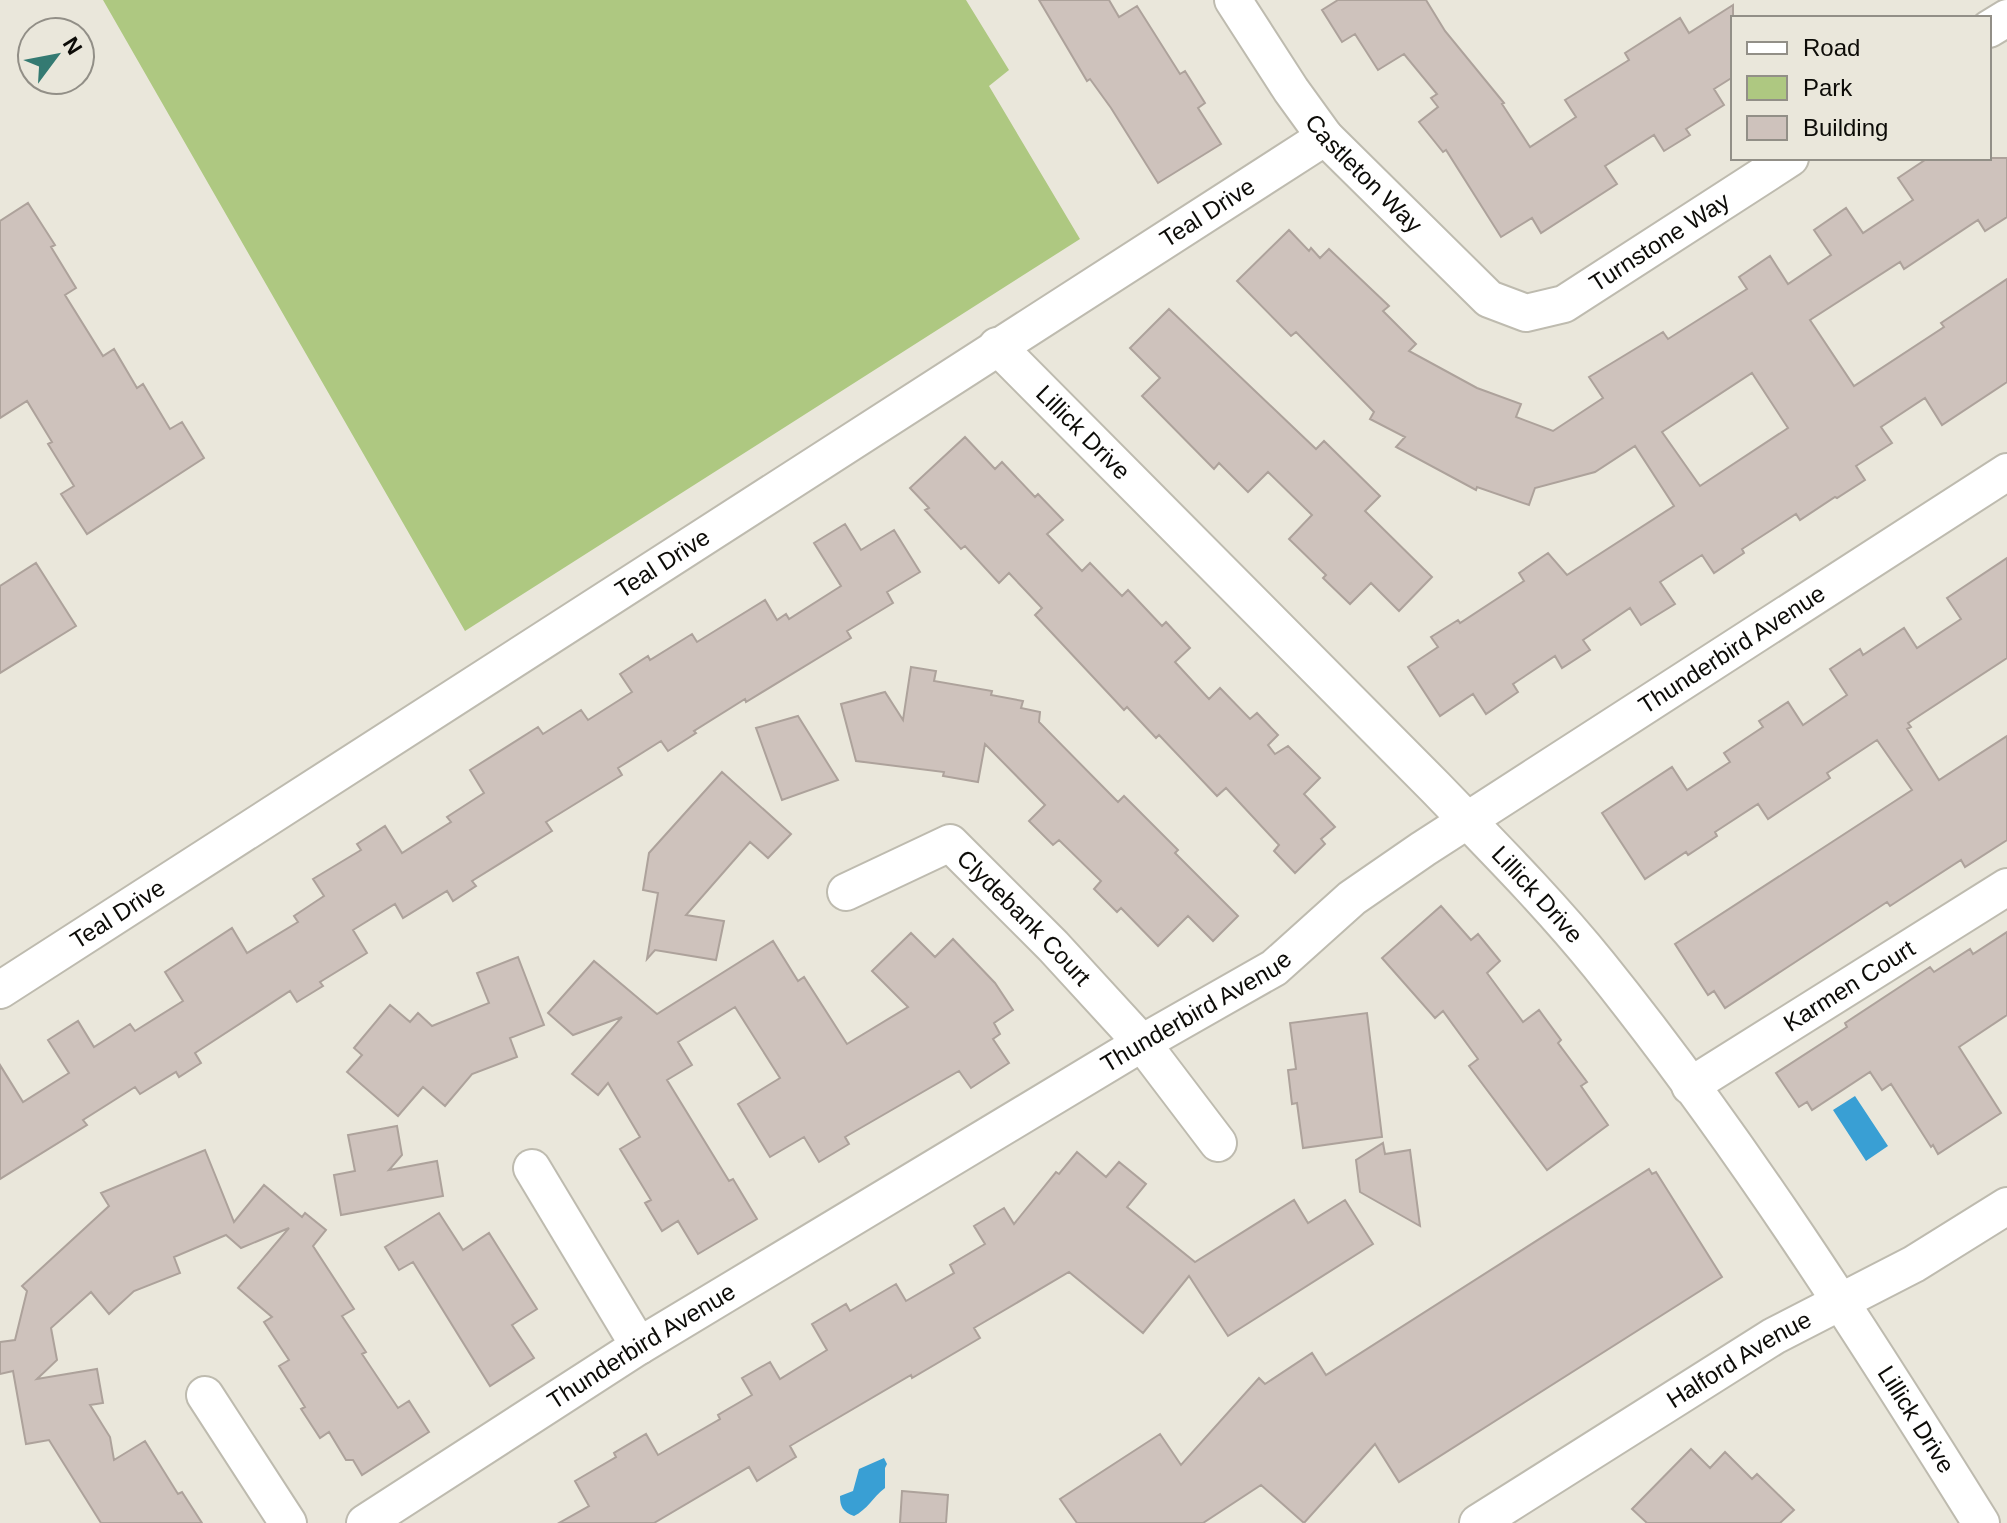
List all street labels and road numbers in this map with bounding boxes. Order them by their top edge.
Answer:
street label: Castleton Way [1300,109,1428,238]
street label: Teal Drive [1155,172,1259,253]
street label: Turnstone Way [1584,187,1734,297]
street label: Lillick Drive [1031,380,1136,485]
street label: Teal Drive [610,523,715,603]
street label: Thunderbird Avenue [1634,579,1830,719]
street label: Lillick Drive [1487,840,1589,948]
street label: Clydebank Court [952,844,1097,991]
street label: Teal Drive [65,874,170,954]
street label: Karmen Court [1778,934,1920,1037]
street label: Thunderbird Avenue [1096,945,1297,1078]
street label: Thunderbird Avenue [542,1277,740,1415]
street label: Halford Avenue [1662,1305,1815,1413]
street label: Lillick Drive [1872,1361,1960,1478]

